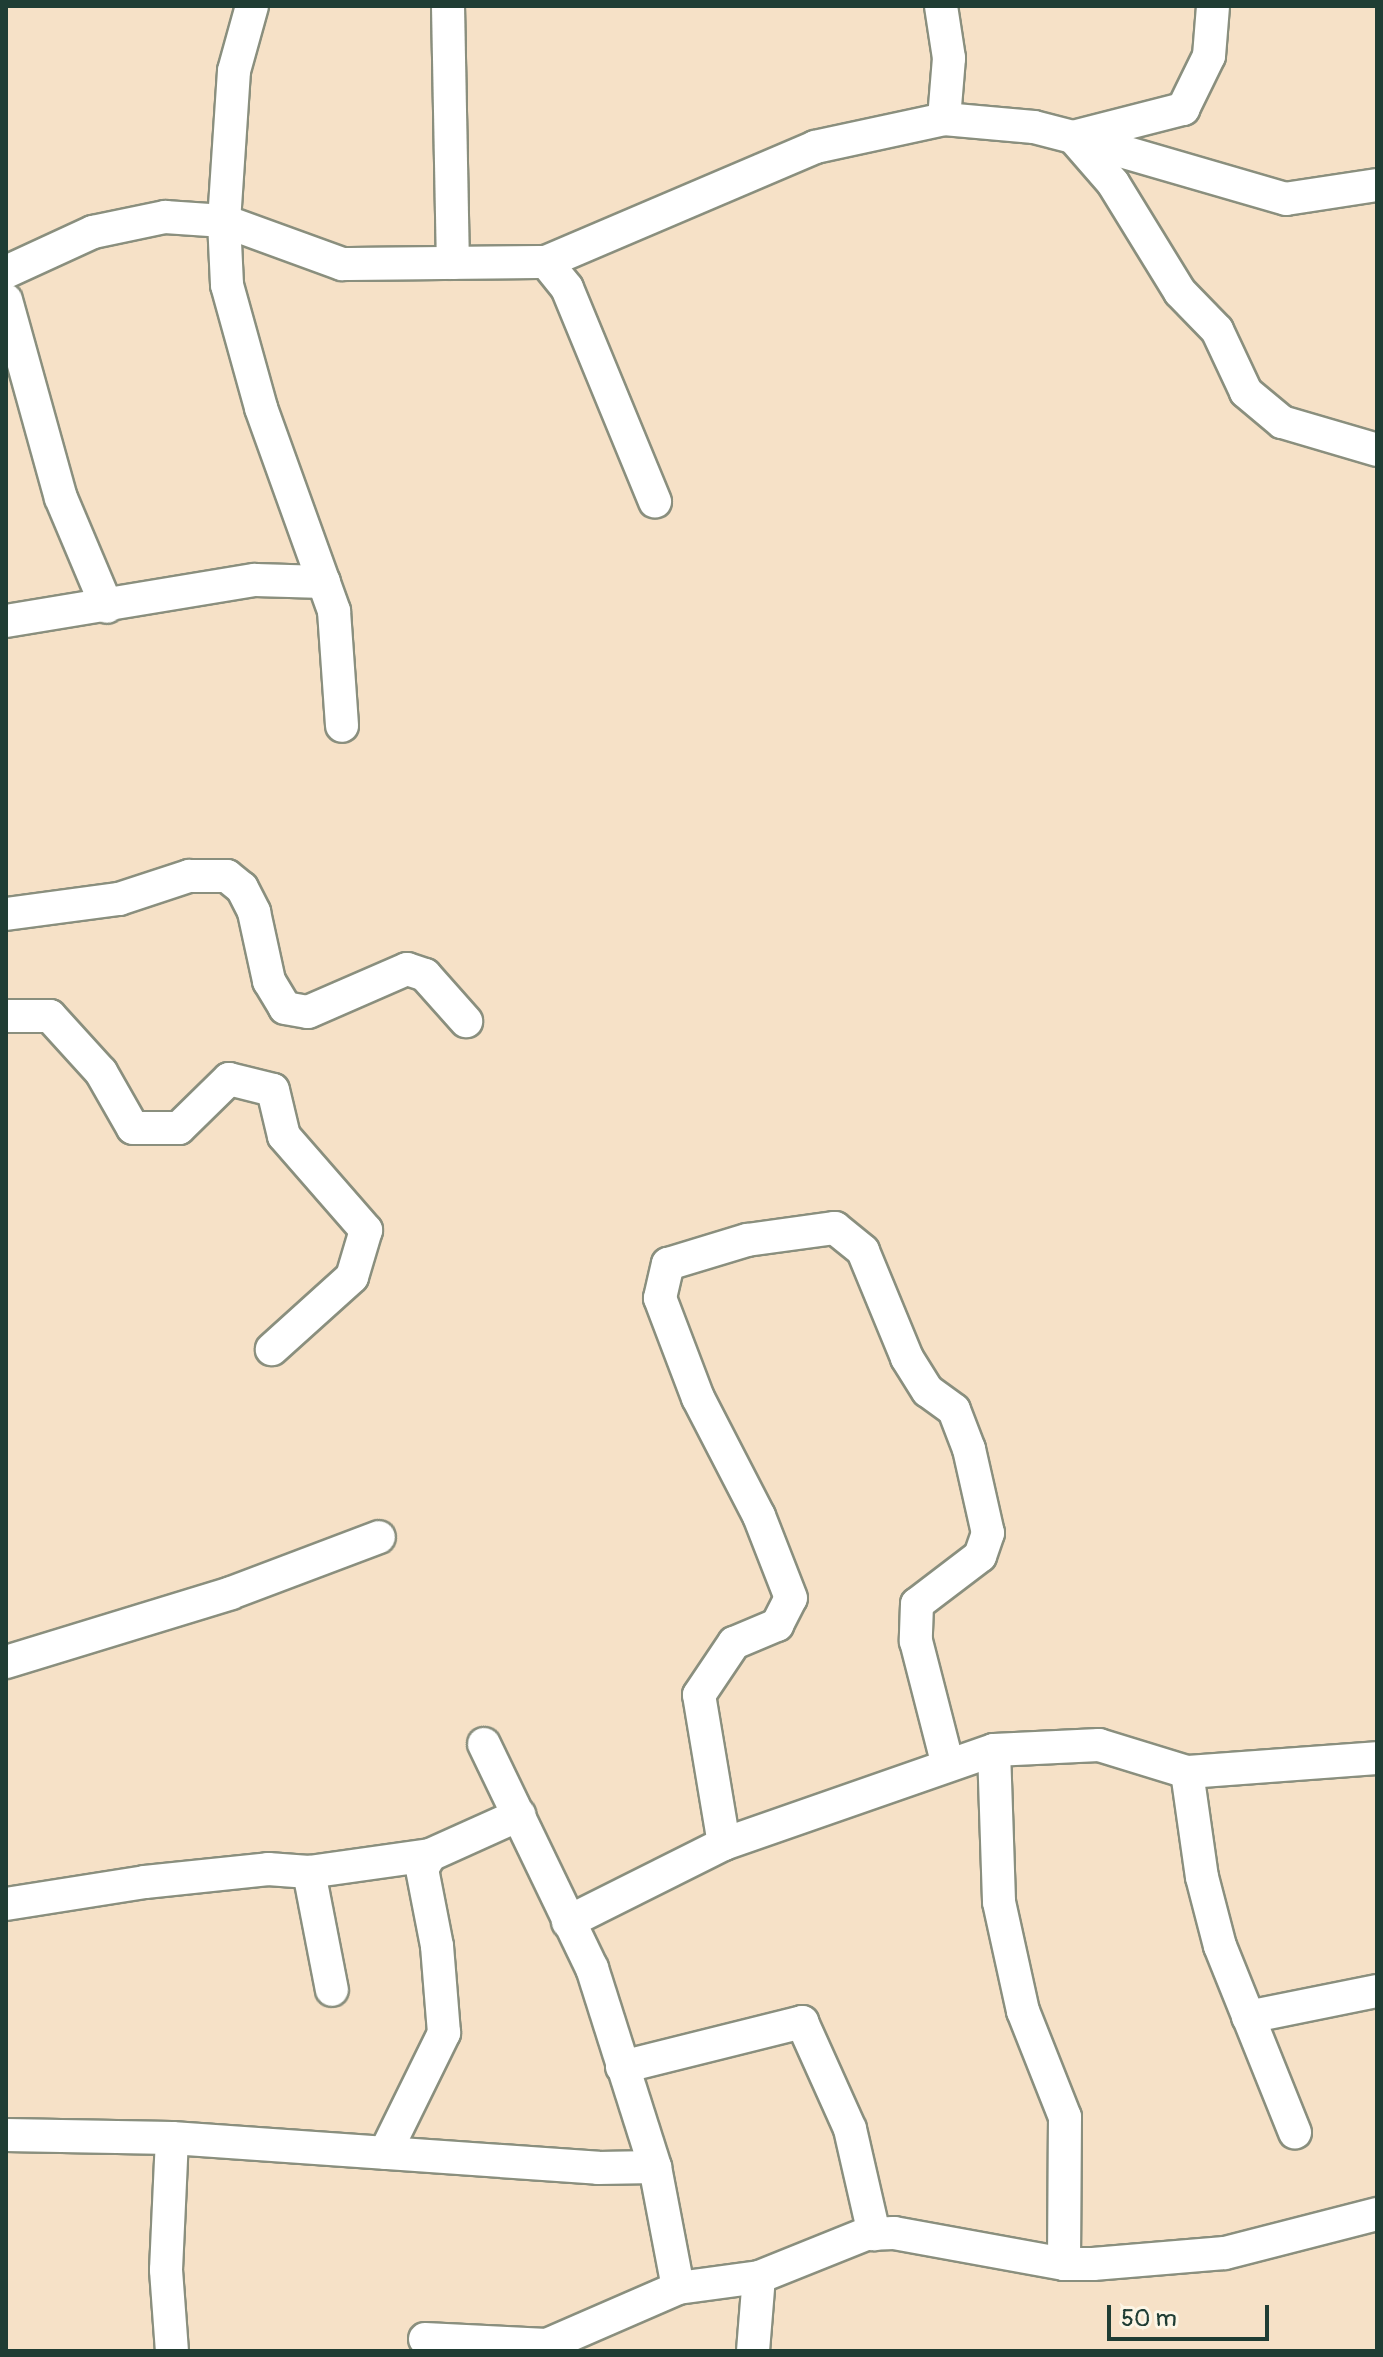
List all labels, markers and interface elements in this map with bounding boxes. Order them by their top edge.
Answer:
scale bar [1111,2289,1273,2339]
text: 50 m [1121,2304,1177,2333]

